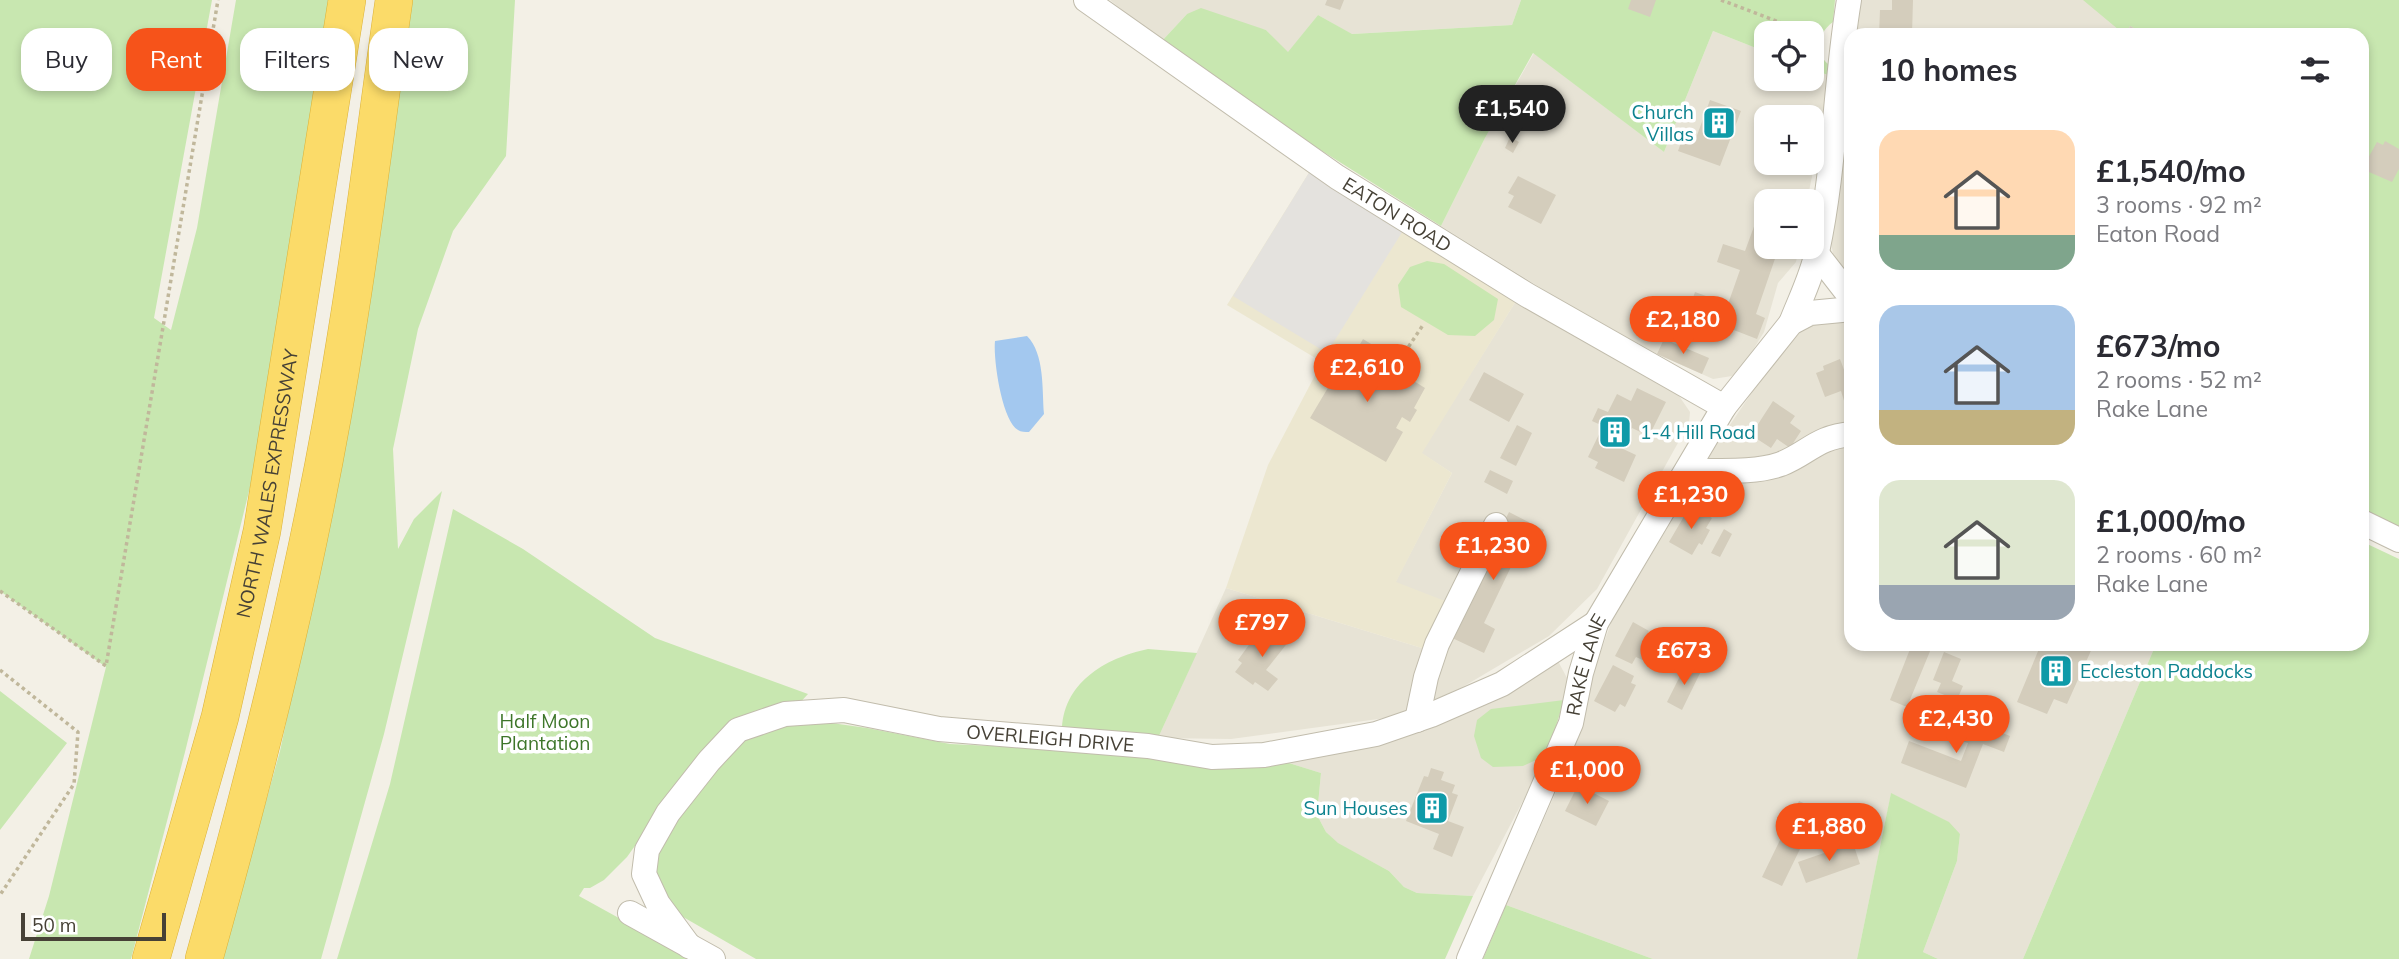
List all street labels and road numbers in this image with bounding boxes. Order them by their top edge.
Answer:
street label: EATON ROAD [1338,172,1456,257]
street label: NORTH WALES EXPRESSWAY [231,347,303,620]
street label: RAKE LANE [1561,609,1611,718]
street label: OVERLEIGH DRIVE [965,719,1135,757]

